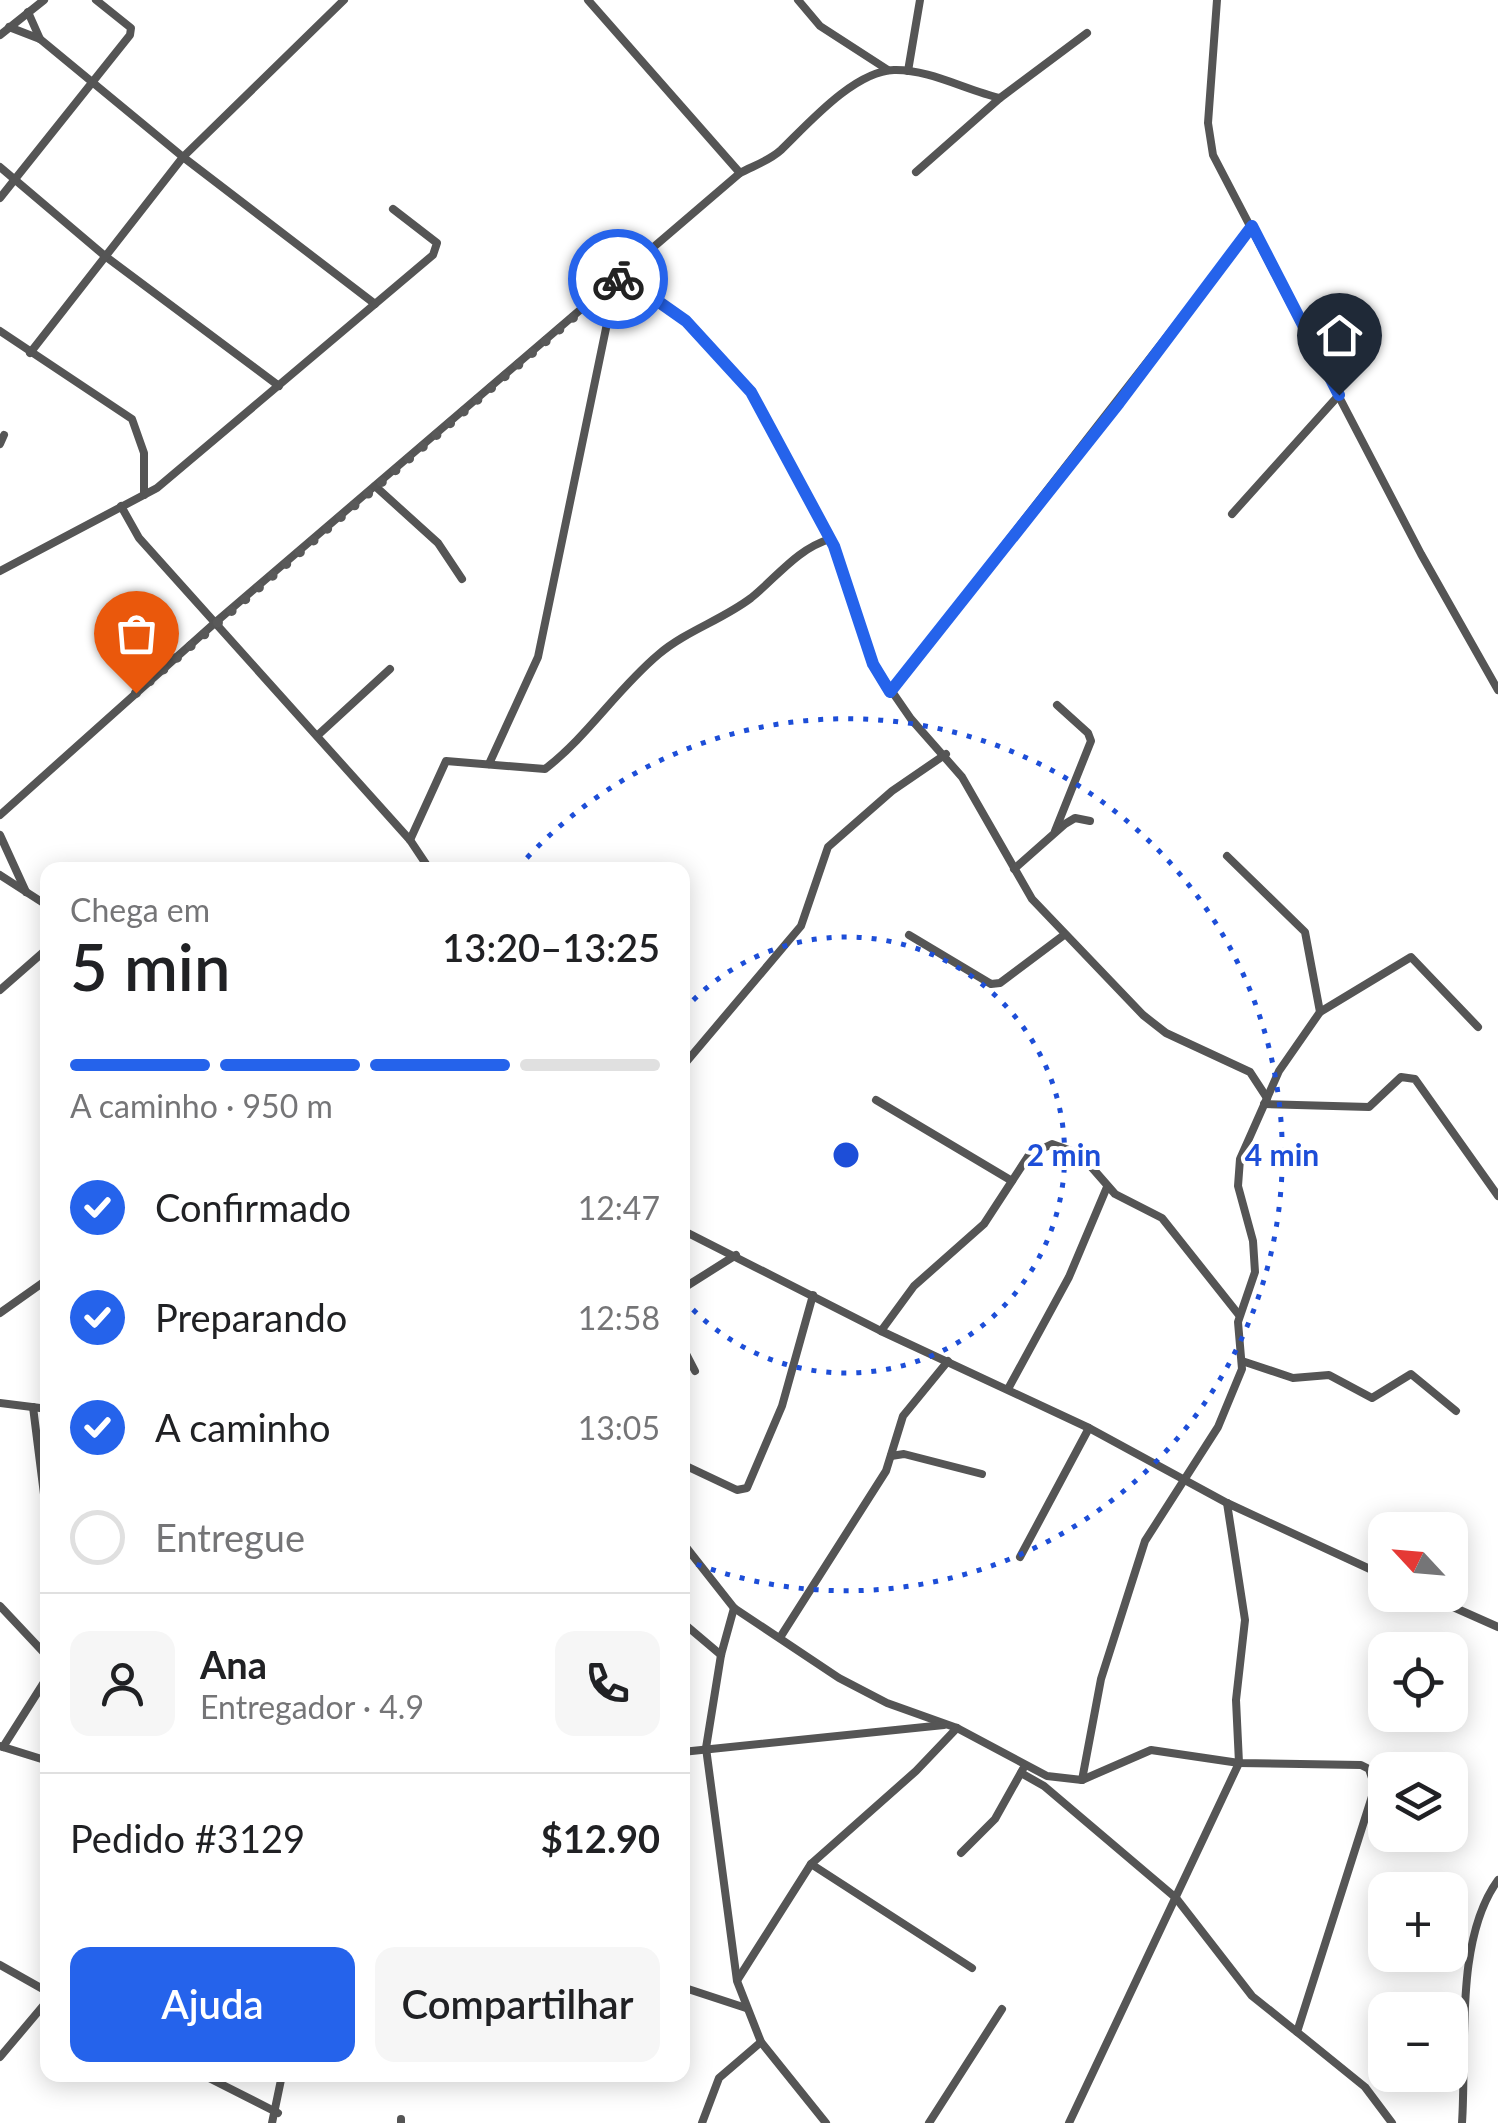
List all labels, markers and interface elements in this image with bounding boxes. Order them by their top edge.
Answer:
courier [568,229,668,329]
icon: bike [591,252,646,307]
pin [1297,293,1382,396]
icon: home [1312,308,1367,363]
pin [94,591,179,694]
icon: bag [109,606,164,661]
text: Chega em [70,890,210,929]
text: 13:20–13:25 [442,924,660,970]
text: 5 min [70,927,230,1005]
text: A caminho · 950 m [70,1086,333,1125]
text: 2 min [1027,1136,1101,1172]
text: 4 min [1245,1136,1319,1172]
centre of rings [828,1137,864,1173]
icon: check [70,1180,125,1235]
text: Confirmado [155,1184,351,1230]
text: 12:47 [578,1188,660,1227]
icon: check [70,1290,125,1345]
text: Preparando [155,1294,347,1340]
text: 12:58 [578,1298,660,1337]
icon: check [70,1400,125,1455]
text: A caminho [155,1404,331,1450]
text: 13:05 [578,1408,660,1447]
north arrow [1368,1512,1468,1612]
map controls [1368,1512,1468,2092]
text: Entregue [155,1514,305,1560]
button: person [70,1631,175,1736]
button: phone [555,1631,660,1736]
button: locate [1368,1632,1468,1732]
text: Ana [200,1641,267,1687]
text: Entregador · 4.9 [200,1687,424,1726]
button: layers [1368,1752,1468,1852]
text: Pedido #3129 [70,1815,305,1861]
text: $12.90 [541,1815,660,1861]
button: + [1368,1872,1468,1972]
button: Ajuda [70,1947,355,2062]
button: Compartilhar [375,1947,660,2062]
button: − [1368,1992,1468,2092]

